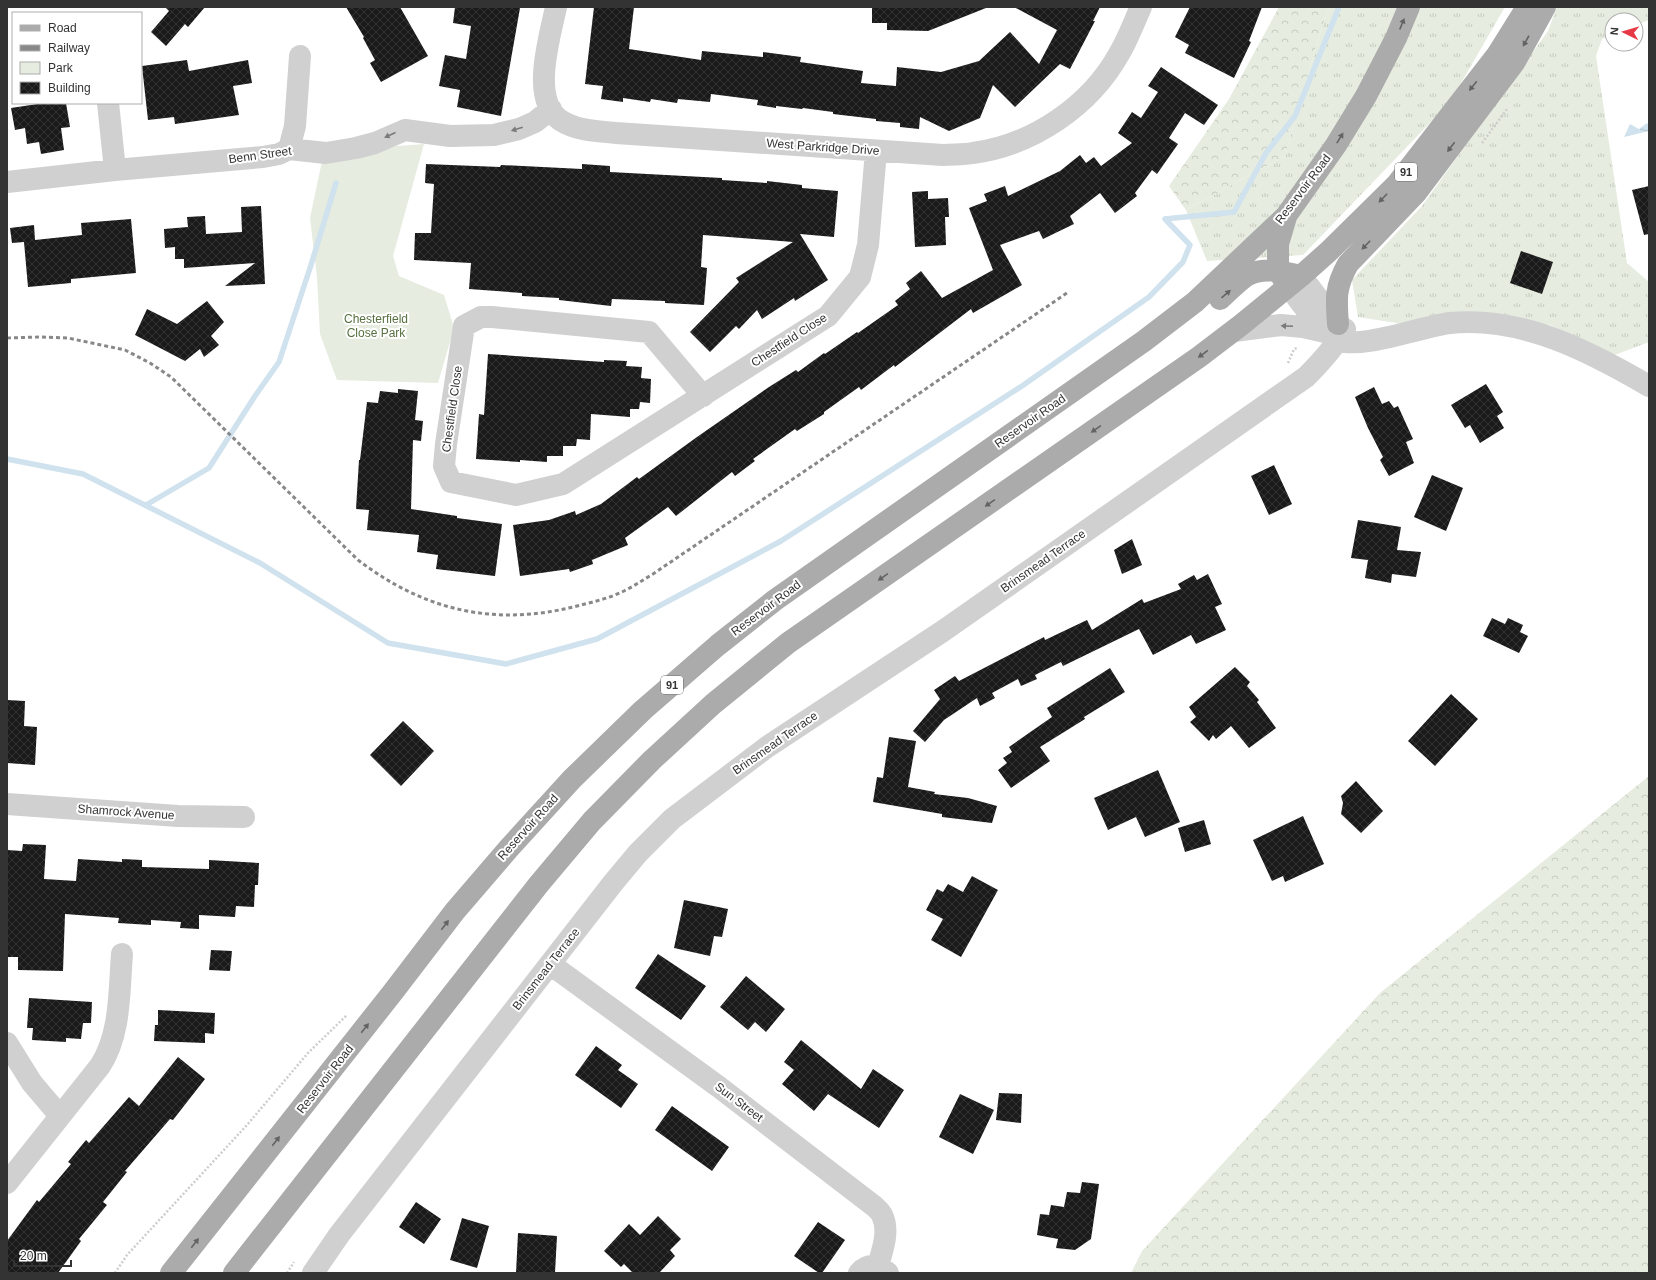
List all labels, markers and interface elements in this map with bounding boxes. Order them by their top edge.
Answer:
legend [12,12,142,104]
north arrow [1604,12,1644,52]
one-way arrow [1400,17,1406,29]
text: Road [48,21,77,35]
text: N [1608,27,1620,36]
one-way arrow [1522,35,1529,47]
text: Railway [48,41,90,55]
text: Park [48,61,74,75]
text: Building [48,81,91,95]
one-way arrow [1469,81,1477,92]
one-way arrow [511,126,523,132]
one-way arrow [383,133,395,139]
one-way arrow [1336,133,1344,143]
street label: West Parkridge Drive [766,136,880,158]
one-way arrow [1447,142,1455,152]
street label: Benn Street [228,144,293,166]
street label: Reservoir Road [1272,151,1334,227]
road number: 91 [1395,163,1417,181]
one-way arrow [1378,193,1388,203]
one-way arrow [1361,240,1371,250]
one-way arrow [1221,289,1231,298]
street label: Chestfield Close [749,310,830,370]
park label: Chesterfield Close Park [344,312,408,340]
one-way arrow [1280,323,1293,329]
one-way arrow [1197,350,1208,358]
street label: Chestfield Close [439,364,465,453]
street label: Reservoir Road [992,391,1068,451]
one-way arrow [1091,425,1102,433]
one-way arrow [985,499,995,507]
street label: Brinsmead Terrace [998,526,1088,596]
one-way arrow [878,573,889,581]
street label: Reservoir Road [728,577,804,639]
road number: 91 [661,676,683,694]
street label: Brinsmead Terrace [730,708,820,778]
street label: Reservoir Road [495,791,561,863]
street label: Shamrock Avenue [77,802,175,822]
one-way arrow [440,919,449,930]
street label: Brinsmead Terrace [510,925,583,1013]
one-way arrow [361,1022,370,1033]
street label: Reservoir Road [294,1042,356,1116]
street label: Sun Street [712,1079,766,1125]
one-way arrow [271,1135,280,1146]
one-way arrow [191,1237,200,1248]
scale bar [14,1242,71,1268]
text: 20 m [20,1249,47,1263]

